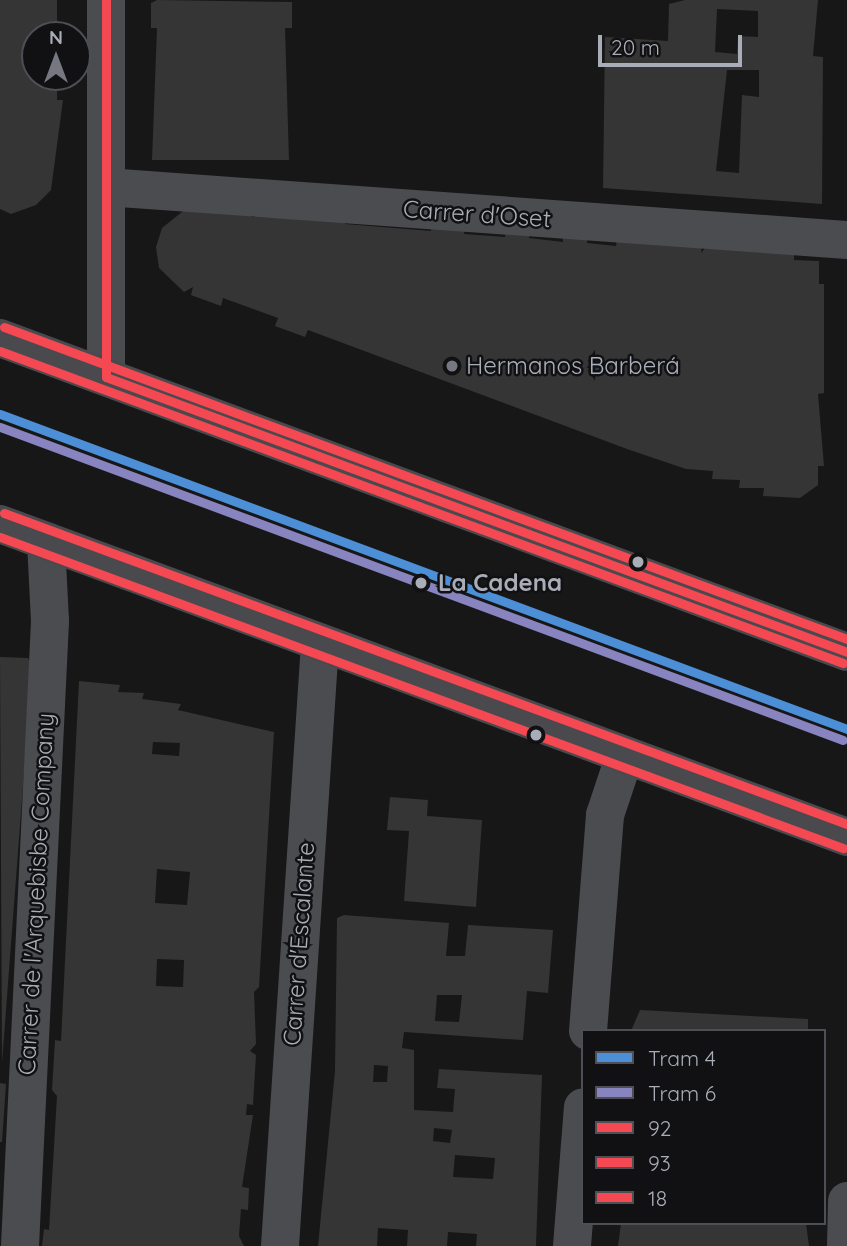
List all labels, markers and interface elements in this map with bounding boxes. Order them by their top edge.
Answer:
north arrow [21,21,91,91]
scale bar [602,21,746,65]
text: N [49,25,63,49]
text: 20 m [611,34,660,60]
street label: Carrer d'Oset [402,194,552,234]
place label: Hermanos Barberá [466,352,680,380]
marker: Hermanos Barberá [444,358,460,374]
unlabelled marker [631,555,645,569]
place label: La Cadena [438,569,562,597]
marker: La Cadena [410,572,432,594]
street label: Carrer de l'Arquebisbe Company [12,712,60,1076]
unlabelled marker [529,728,543,742]
street label: Carrer d'Escalante [278,841,320,1047]
legend [581,1029,826,1225]
text: Tram 4 [648,1045,716,1071]
text: Tram 6 [648,1080,716,1106]
text: 92 [648,1115,671,1141]
text: 93 [648,1150,671,1176]
text: 18 [648,1185,667,1211]

